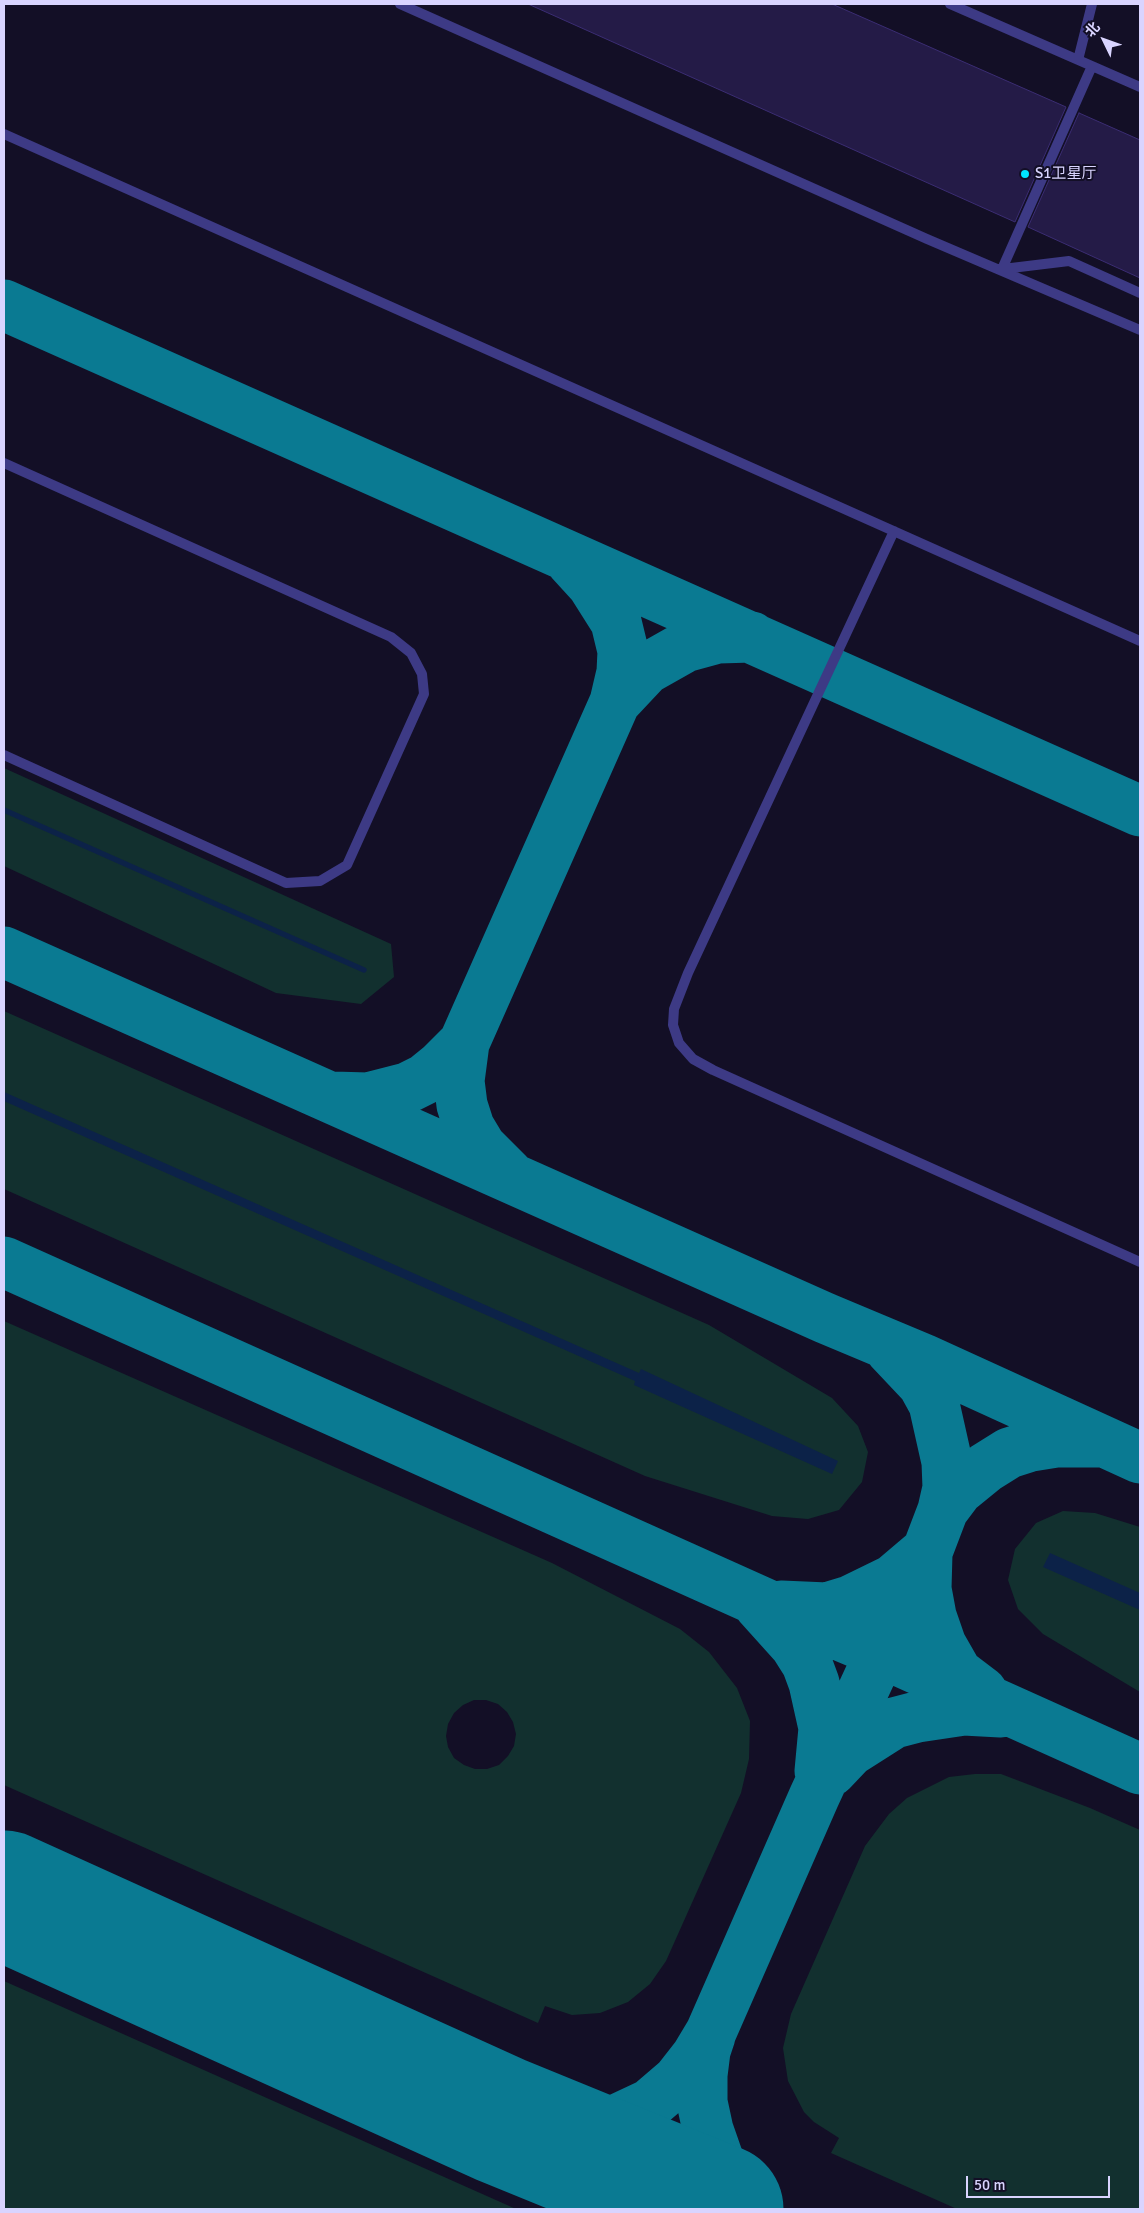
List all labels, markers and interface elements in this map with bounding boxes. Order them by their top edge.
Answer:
north arrow [1079,15,1129,65]
text: 北 [1081,19,1103,41]
place label: S1卫星厅 [1035,165,1096,183]
marker: S1卫星厅 [1019,168,1031,180]
scale bar [969,2166,1113,2198]
text: 50 m [974,2176,1005,2194]

